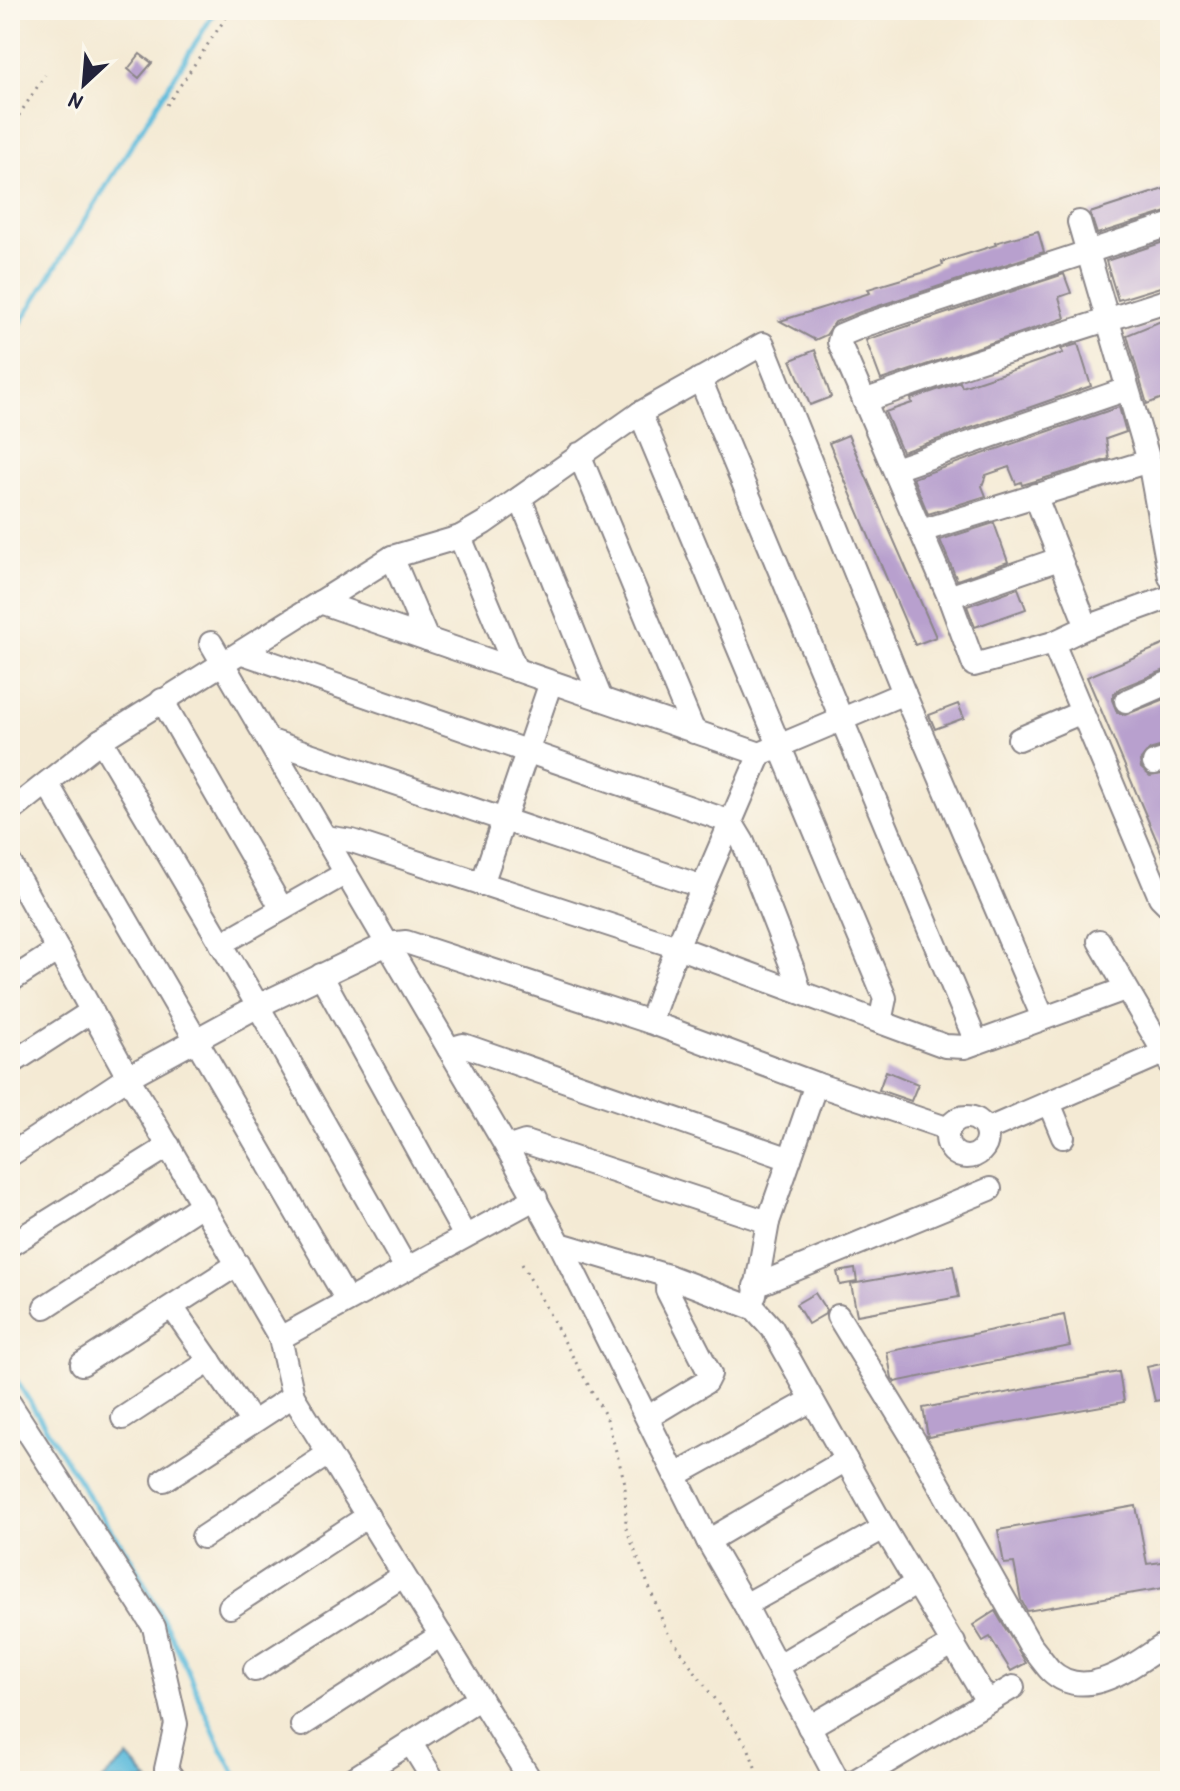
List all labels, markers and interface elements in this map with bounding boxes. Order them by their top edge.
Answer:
north arrow [44,44,124,124]
text: N [63,86,87,118]

